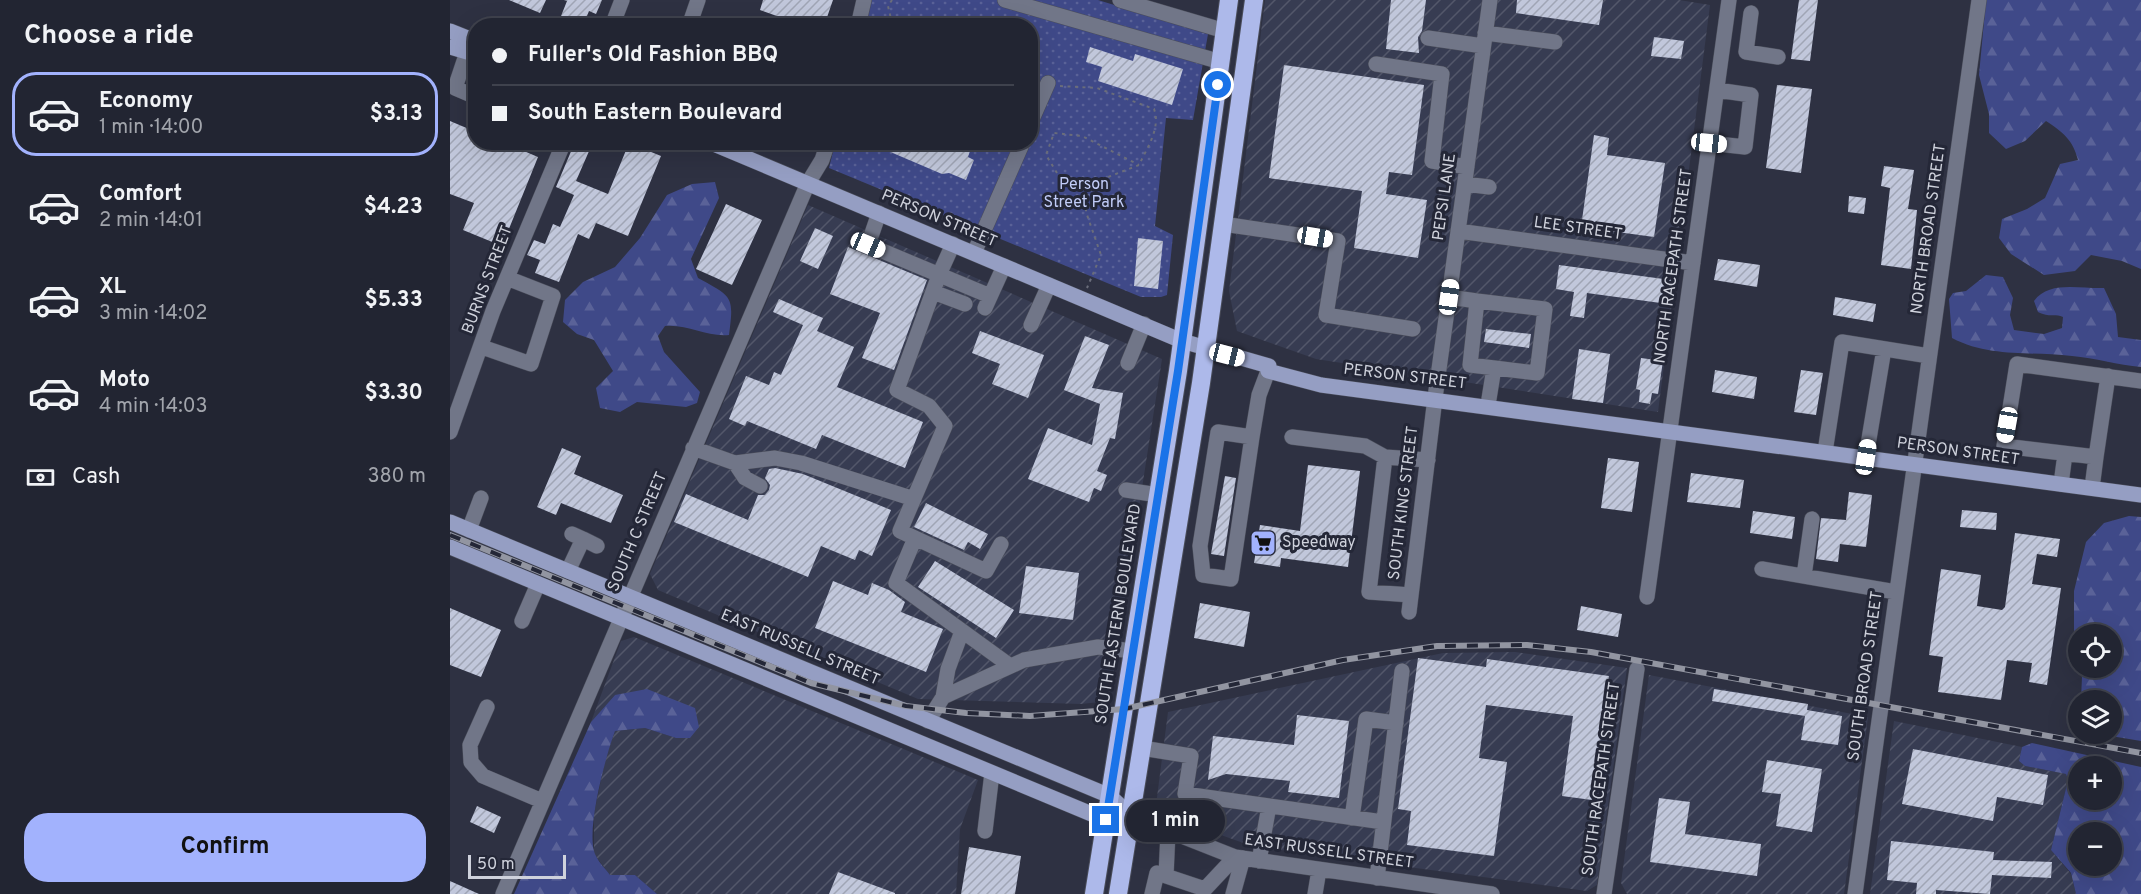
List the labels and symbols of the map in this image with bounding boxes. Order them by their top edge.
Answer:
route start [1204,71,1231,98]
car [1690,132,1728,154]
street label: NORTH BROAD STREET [1907,142,1951,316]
street label: PEPSI LANE [1429,152,1461,242]
street label: NORTH RACEPATH STREET [1650,167,1698,365]
park label: Person Street Park [1044,175,1124,213]
street label: PERSON STREET [878,186,1000,252]
street label: LEE STREET [1532,213,1624,245]
street label: BURNS STREET [458,223,518,337]
car [1296,225,1334,249]
car [848,230,888,260]
car [1438,278,1460,316]
car [1207,342,1247,368]
street label: PERSON STREET [1342,360,1468,394]
car [1995,406,2019,444]
street label: SOUTH KING STREET [1385,425,1423,581]
street label: PERSON STREET [1895,433,2021,471]
car [1854,438,1878,476]
street label: SOUTH C STREET [604,469,672,595]
street label: SOUTH EASTERN BOULEVARD [1092,502,1146,726]
supermarket icon: Speedway [1248,528,1278,558]
place label: Speedway [1282,533,1356,553]
street label: SOUTH BROAD STREET [1844,590,1888,762]
street label: EAST RUSSELL STREET [717,605,883,691]
street label: SOUTH RACEPATH STREET [1578,681,1626,877]
callout: 1 min [1127,799,1226,841]
route end [1092,806,1119,833]
street label: EAST RUSSELL STREET [1243,830,1415,874]
scale bar [468,852,566,880]

